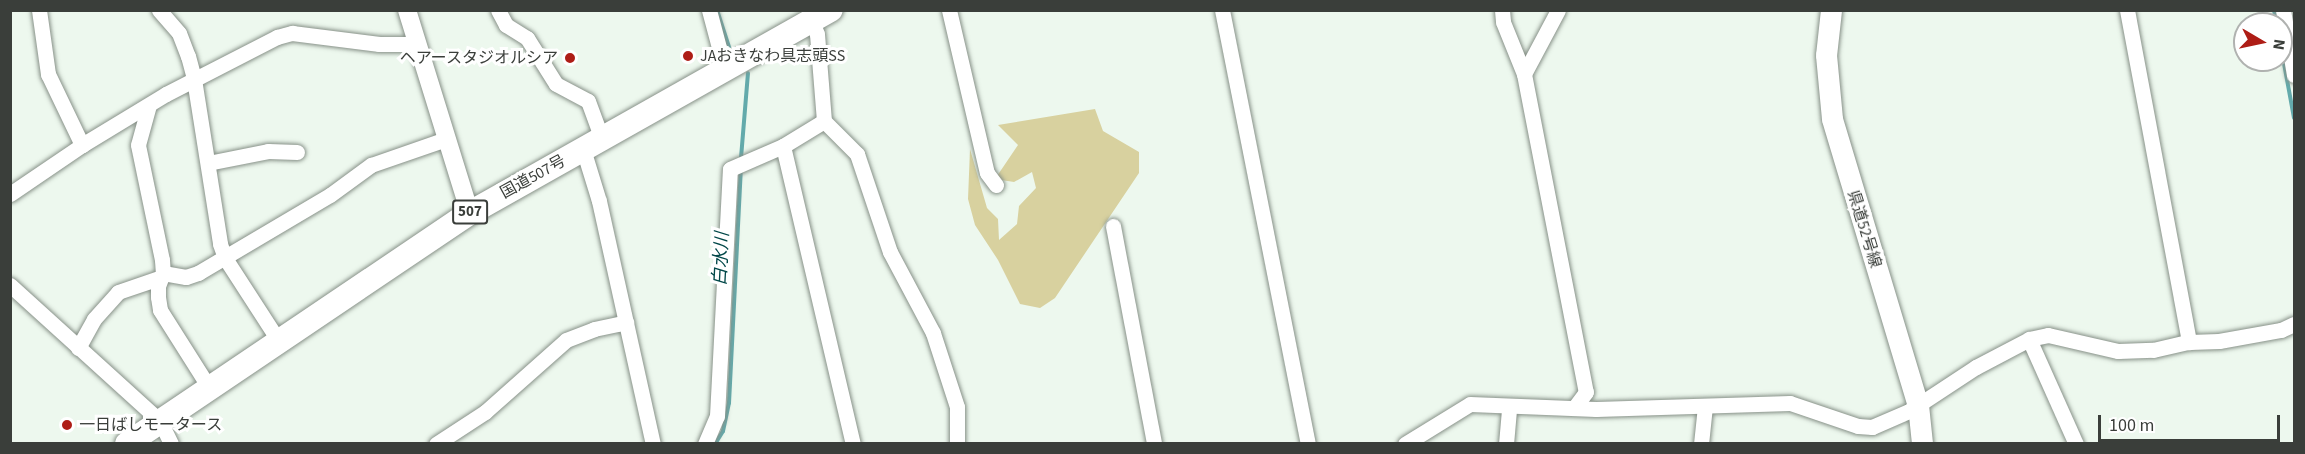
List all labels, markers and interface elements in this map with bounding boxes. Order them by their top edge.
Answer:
north arrow [2233,12,2293,72]
text: N [2267,38,2291,51]
place label: JAおきなわ具志頭SS [700,46,845,66]
place label: ヘアースタジオルシア [399,48,558,68]
marker: JAおきなわ具志頭SS [681,49,695,63]
marker: ヘアースタジオルシア [563,51,577,65]
street label: 国道507号 [497,151,569,203]
street label: 県道52号線 [1843,188,1885,270]
road number: 507 [452,200,488,224]
water label: 白水川 [710,231,734,287]
scale bar [2101,403,2282,441]
text: 100 m [2109,413,2154,438]
place label: 一日ばしモータース [79,415,223,435]
marker: 一日ばしモータース [60,418,74,432]

